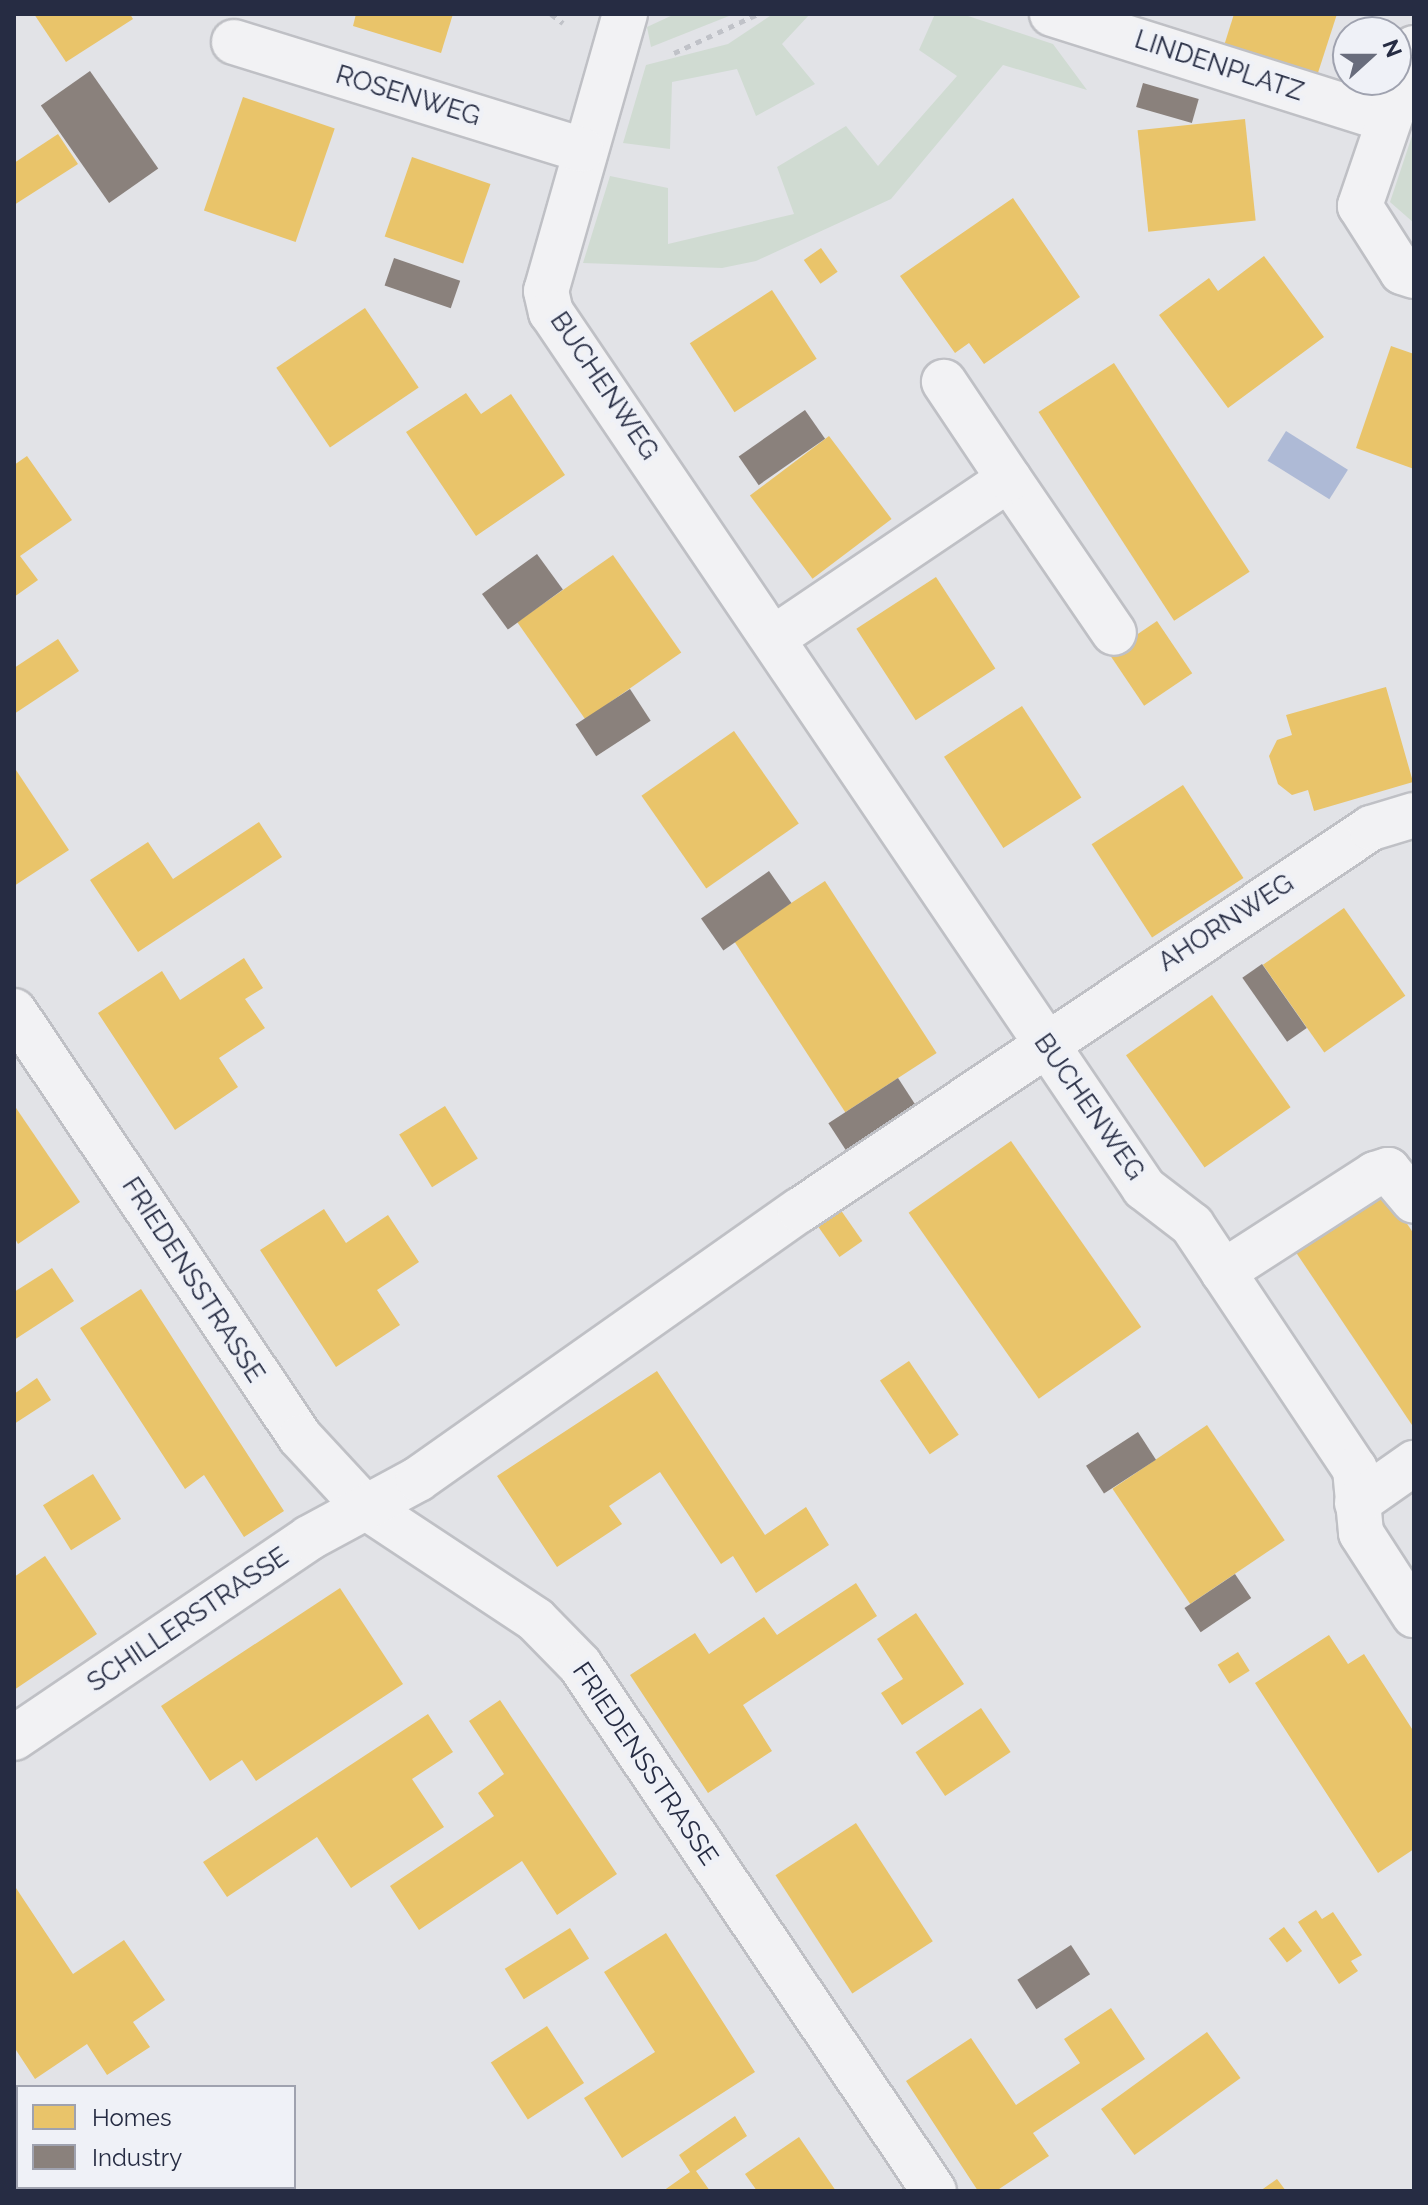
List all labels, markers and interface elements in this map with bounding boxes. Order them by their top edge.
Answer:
north arrow [1332,16,1412,96]
street label: LINDENPLATZ [1131,24,1307,108]
text: N [1377,36,1408,61]
street label: ROSENWEG [332,59,484,133]
street label: BUCHENWEG [543,306,665,466]
street label: AHORNWEG [1153,868,1299,978]
street label: BUCHENWEG [1027,1028,1151,1186]
street label: FRIEDENSSTRASSE [115,1172,271,1388]
street label: SCHILLERSTRASSE [82,1541,294,1699]
street label: FRIEDENSSTRASSE [566,1657,724,1871]
legend [16,2085,296,2189]
text: Homes [92,2103,172,2132]
text: Industry [92,2143,182,2172]

